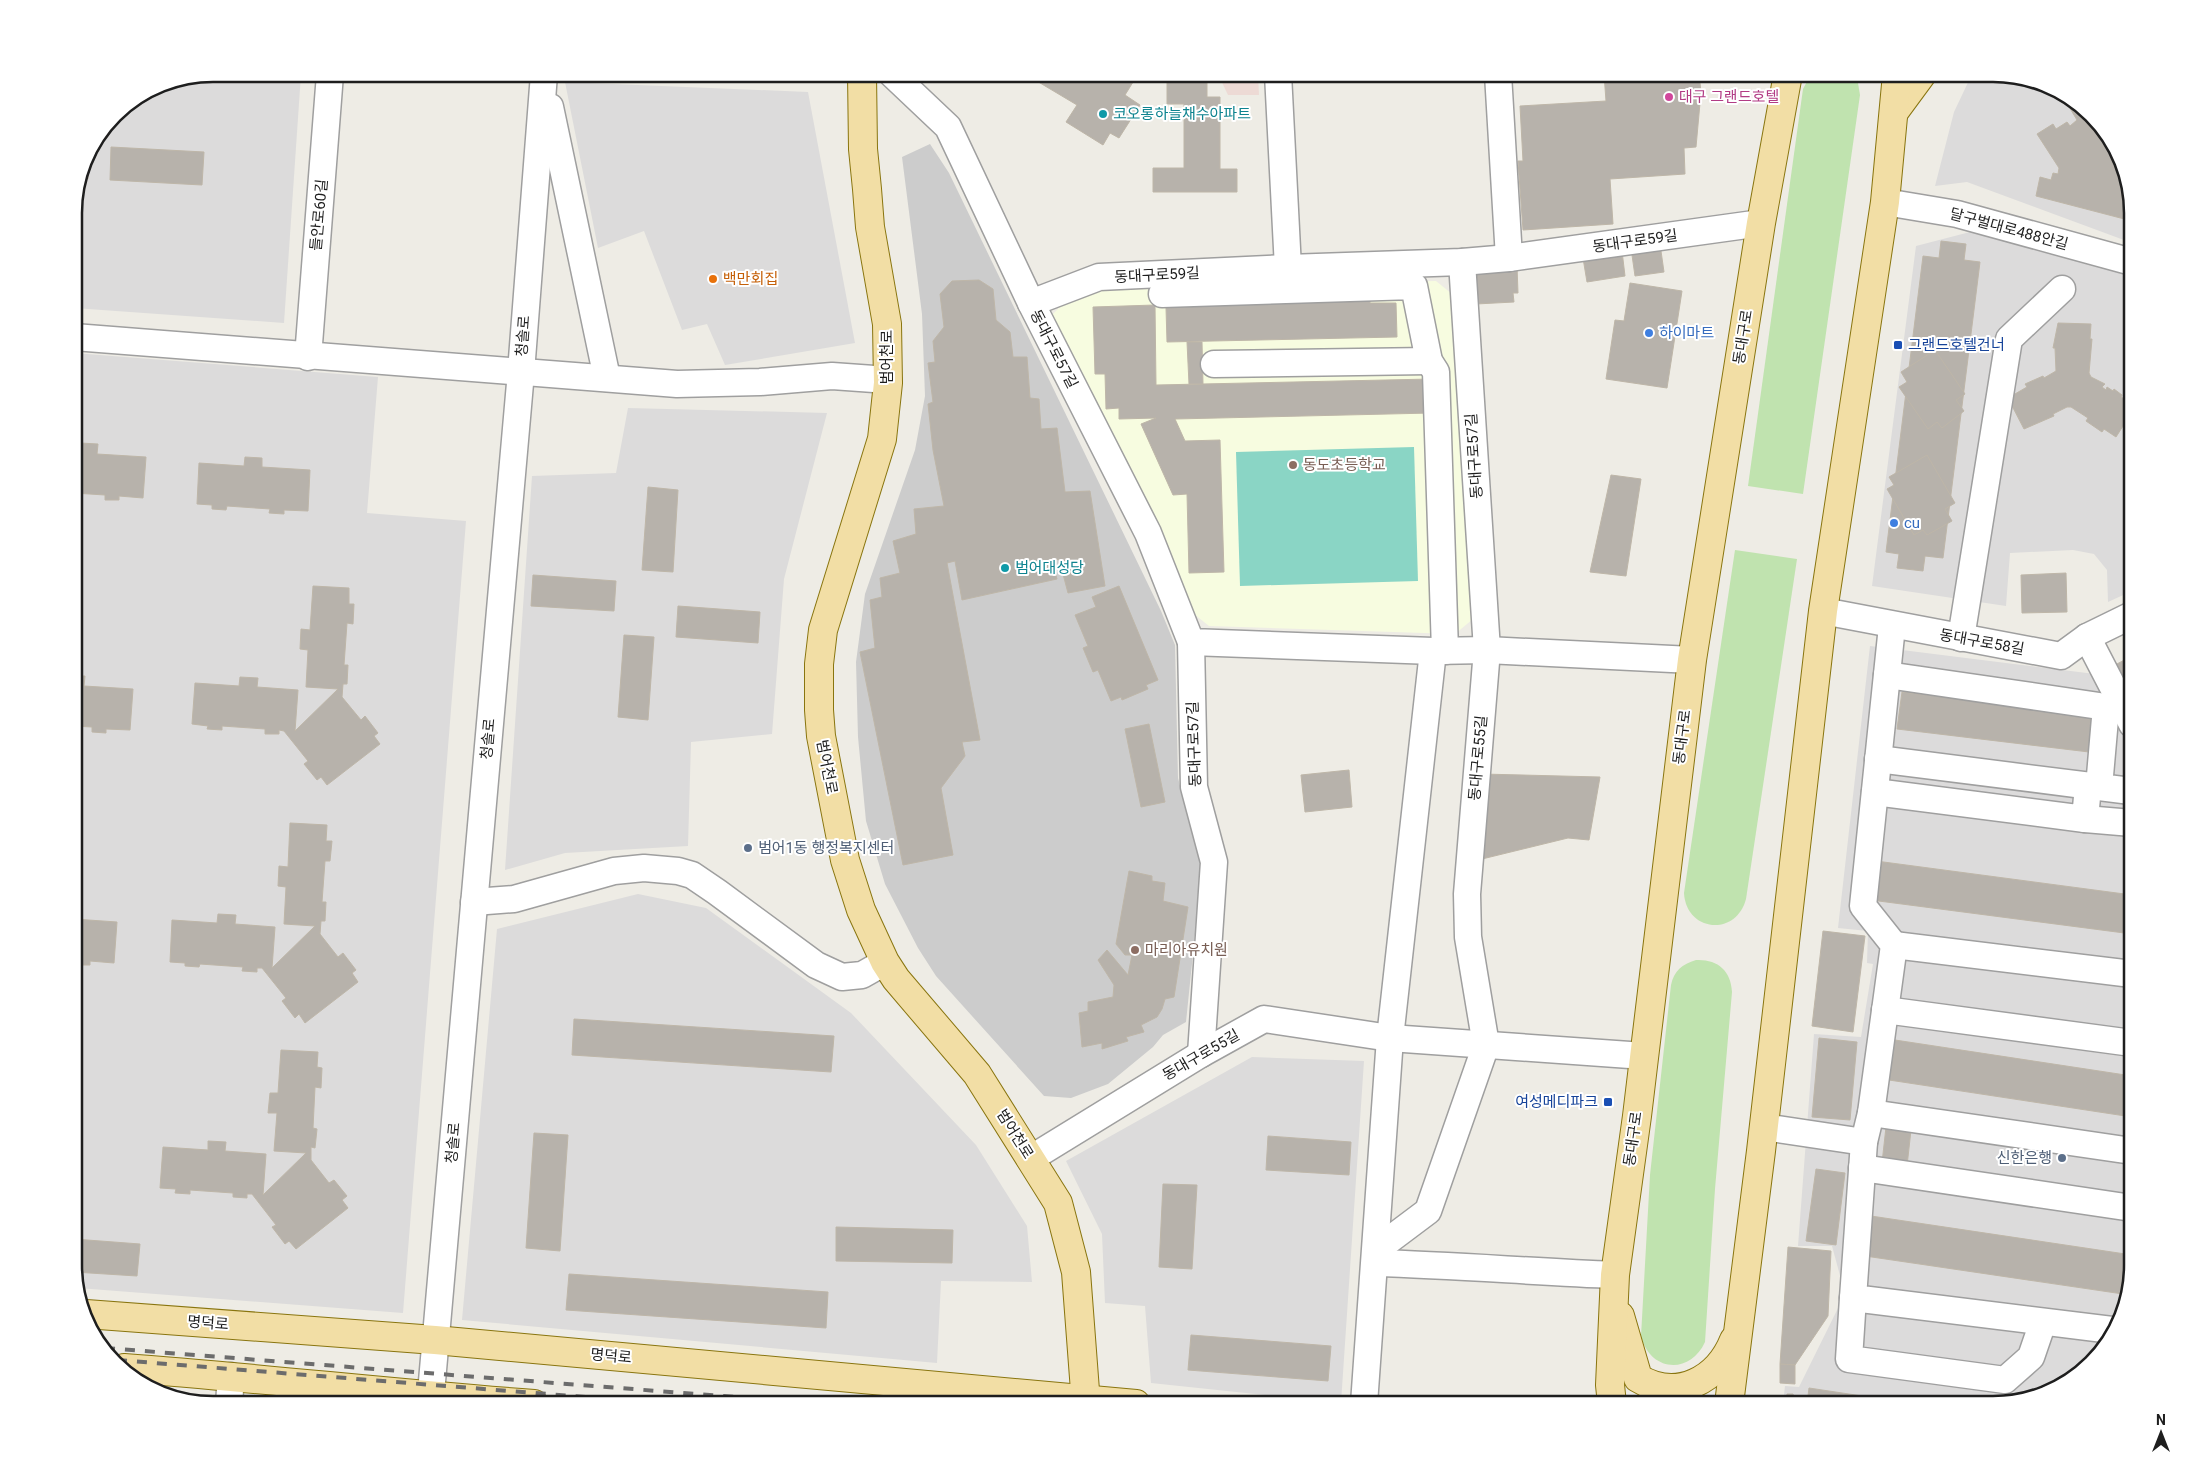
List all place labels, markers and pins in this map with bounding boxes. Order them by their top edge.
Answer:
place label: 대구 그랜드호텔 [1679,88,1779,106]
marker: 대구 그랜드호텔 [1663,91,1675,103]
place label: 코오롱하늘채수아파트 [1113,105,1251,123]
marker: 코오롱하늘채수아파트 [1097,108,1109,120]
place label: 백만회집 [723,270,778,288]
marker: 백만회집 [707,273,719,285]
place label: 하이마트 [1659,324,1714,342]
marker: 하이마트 [1643,327,1655,339]
place label: 그랜드호텔건너 [1908,336,2005,354]
marker: 그랜드호텔건너 [1892,339,1904,351]
place label: 동도초등학교 [1303,456,1386,474]
marker: 동도초등학교 [1287,459,1299,471]
place label: cu [1904,514,1920,532]
marker: cu [1888,517,1900,529]
place label: 범어대성당 [1015,559,1084,577]
marker: 범어대성당 [999,562,1011,574]
place label: 범어1동 행정복지센터 [758,839,894,857]
marker: 범어1동 행정복지센터 [742,842,754,854]
place label: 마리아유치원 [1145,941,1228,959]
marker: 마리아유치원 [1129,944,1141,956]
place label: 여성메디파크 [1515,1093,1598,1111]
marker: 여성메디파크 [1602,1096,1614,1108]
place label: 신한은행 [1997,1149,2052,1167]
marker: 신한은행 [2056,1152,2068,1164]

